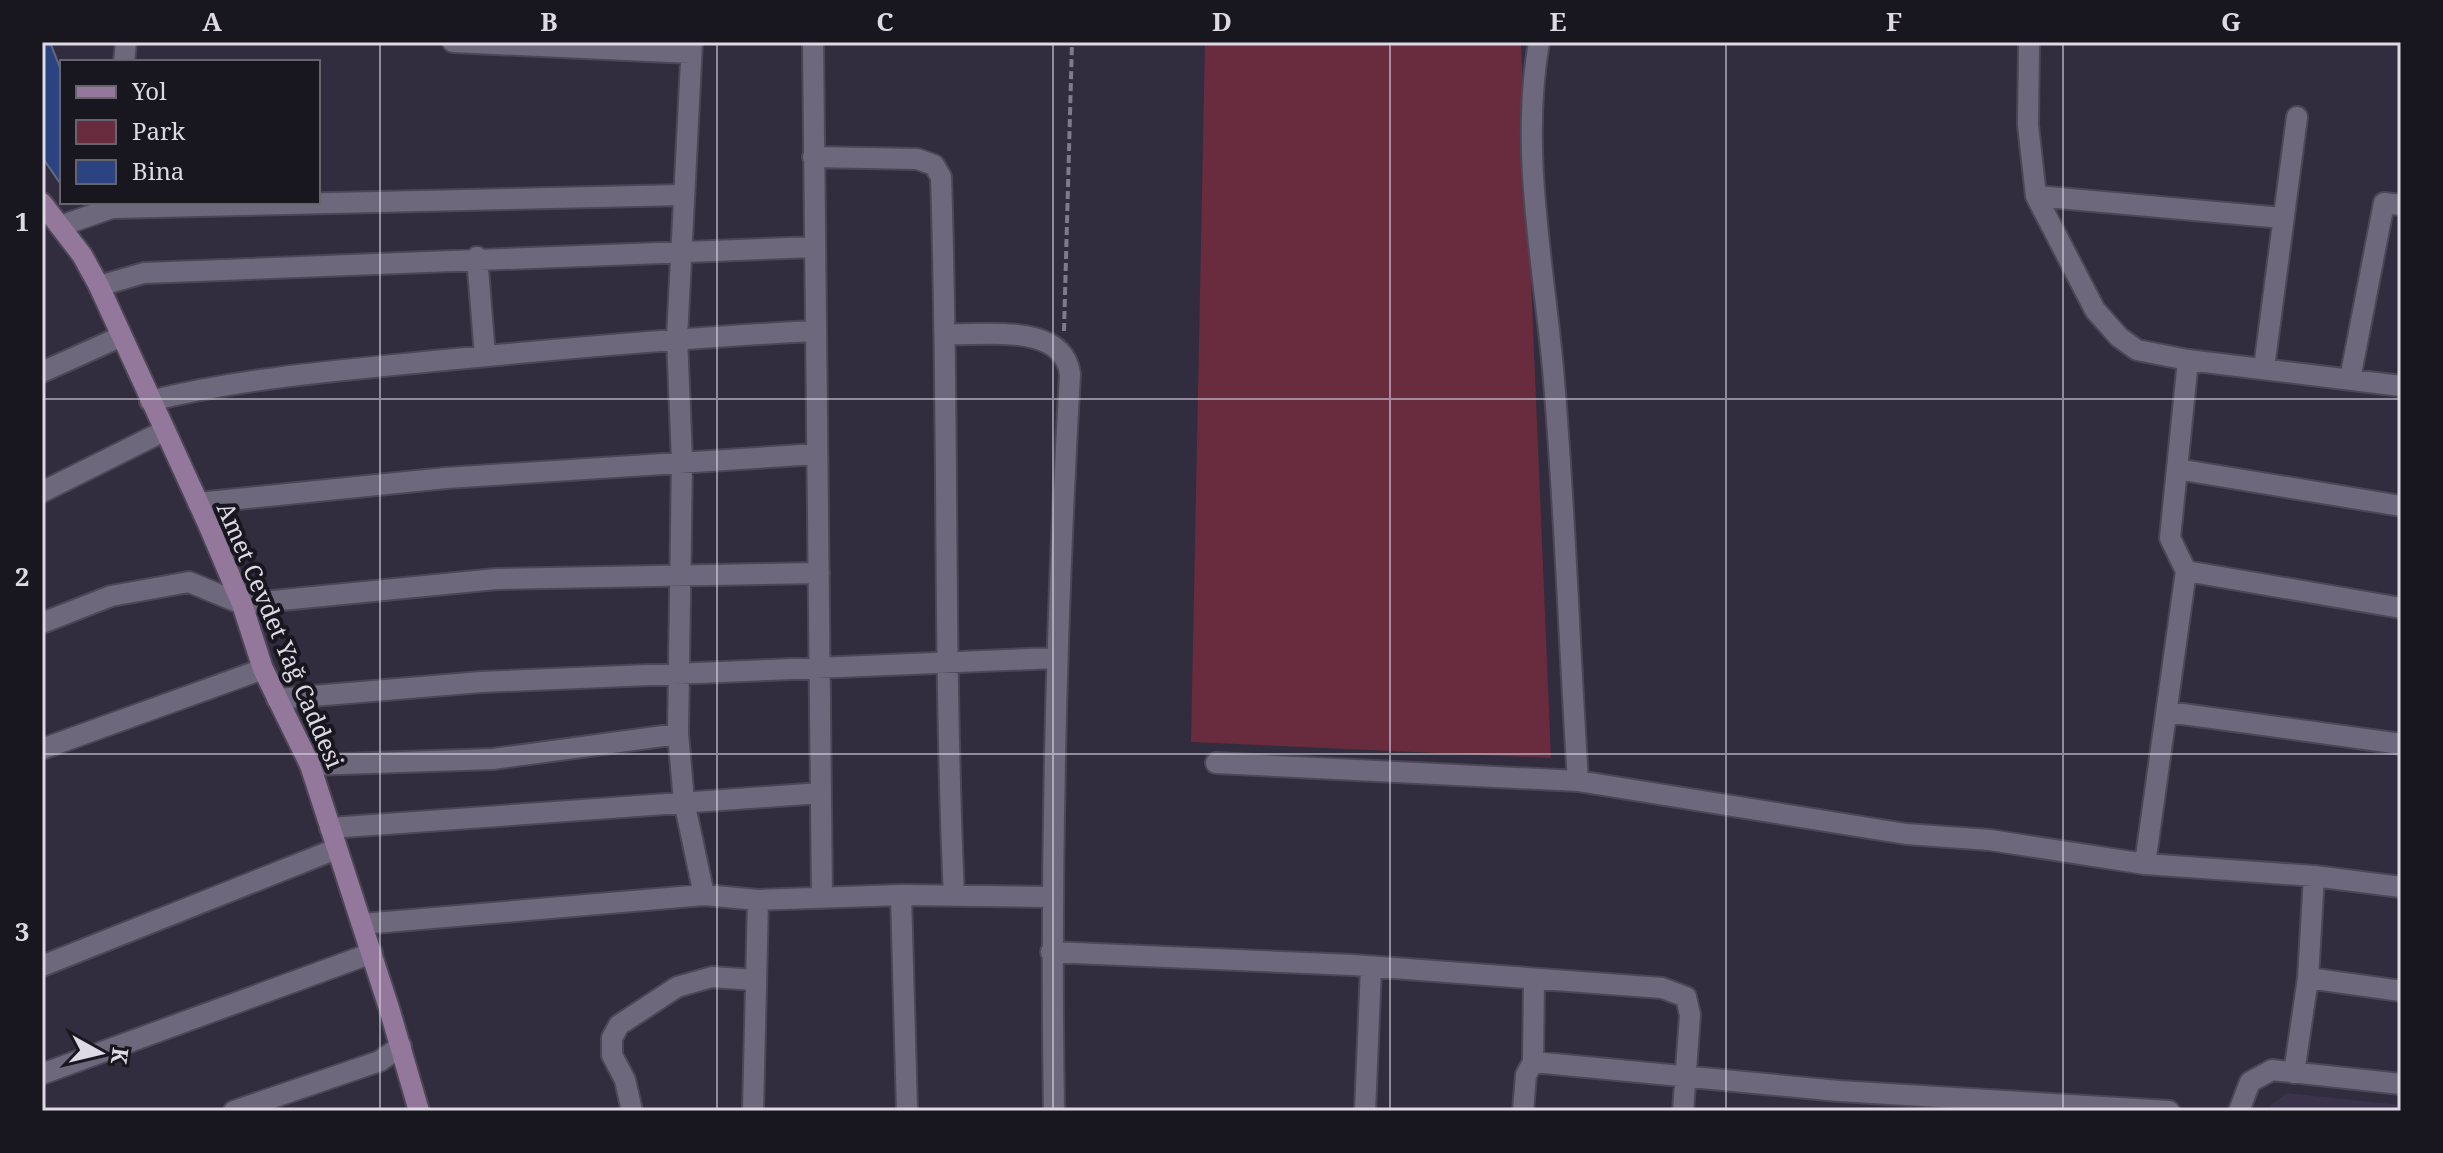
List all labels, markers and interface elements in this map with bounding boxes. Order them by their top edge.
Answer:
text: A [202,3,222,39]
text: B [540,3,558,39]
text: C [876,3,894,39]
text: D [1212,3,1232,39]
text: E [1550,3,1567,39]
text: F [1886,3,1902,39]
text: G [2221,3,2241,39]
legend [60,60,320,204]
text: Yol [131,74,167,107]
text: Park [132,114,186,147]
text: Bina [132,154,184,187]
text: 1 [15,203,29,239]
street label: Amet Cevdet Yağ Caddesi [210,497,352,773]
text: 2 [15,558,29,594]
text: 3 [15,913,29,949]
north arrow [60,1013,140,1093]
text: K [105,1046,137,1067]

